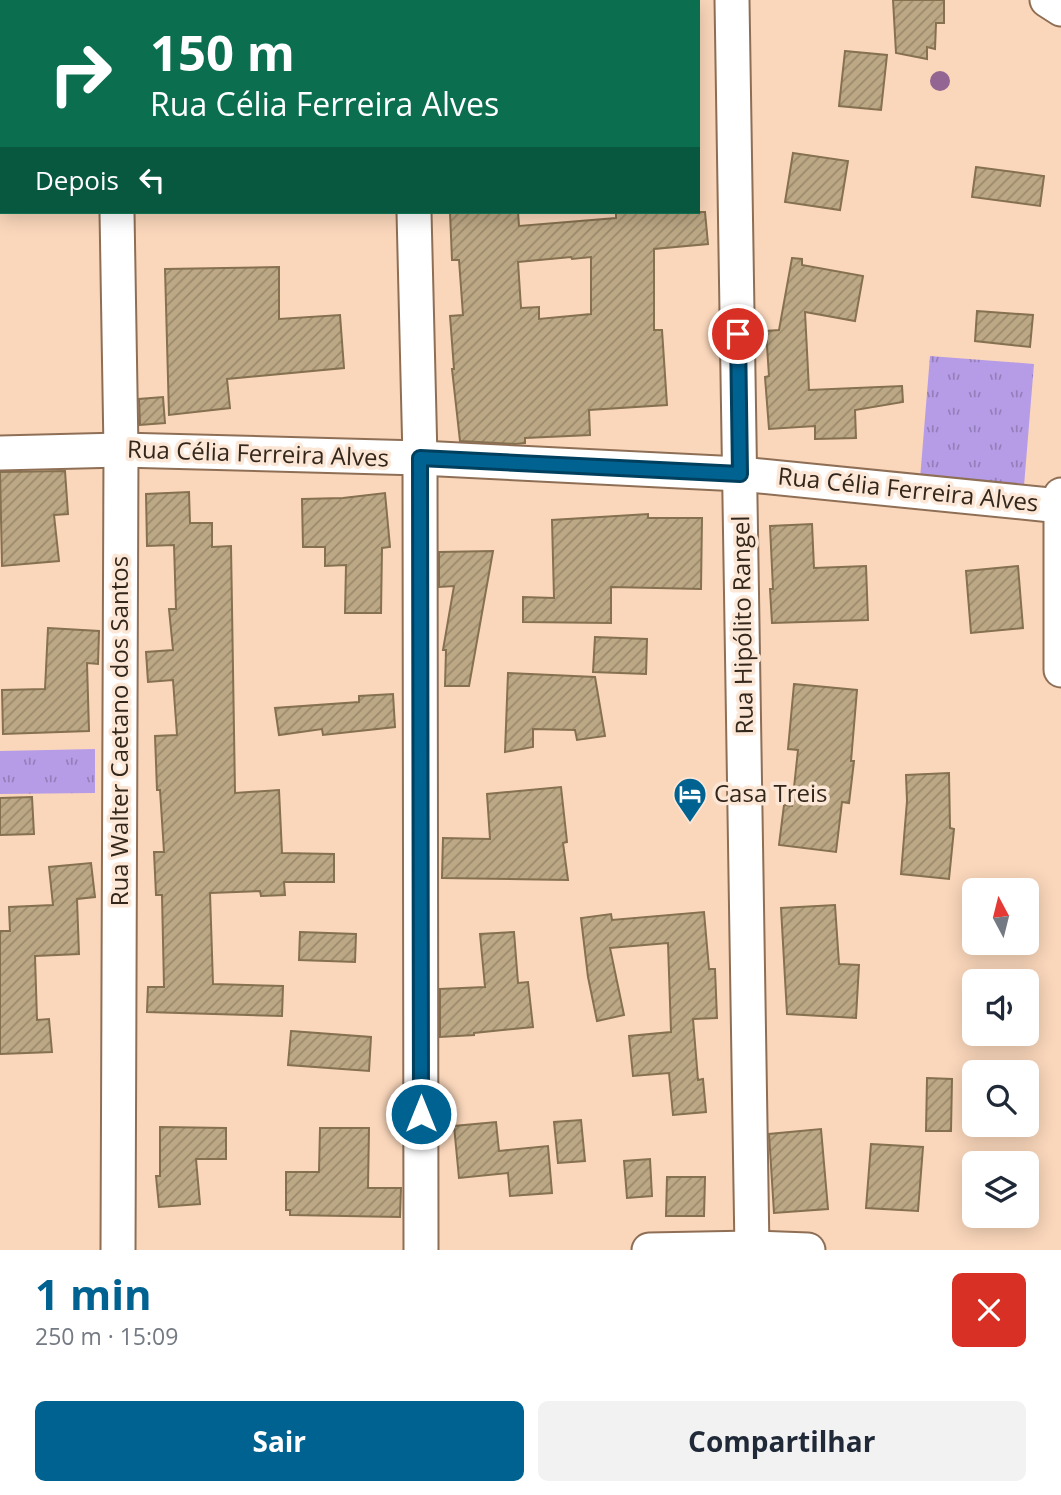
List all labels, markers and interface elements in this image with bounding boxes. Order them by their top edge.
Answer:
text: 150 m [150,19,295,85]
icon: right [35,28,126,119]
text: Rua Célia Ferreira Alves [150,82,499,125]
icon: left [133,161,171,199]
text: Depois [35,162,119,198]
pin [708,304,768,364]
icon: arrive [719,315,757,353]
street label: Rua Célia Ferreira Alves [127,431,390,474]
street label: Rua Célia Ferreira Alves [776,458,1040,519]
street label: Rua Hipólito Rangel [723,515,760,735]
street label: Rua Walter Caetano dos Santos [102,556,135,906]
hotel icon: Casa Treis [671,775,709,824]
place label: Casa Treis [714,776,827,809]
north arrow [962,878,1040,956]
map controls [962,878,1039,1228]
button: sound [962,969,1039,1046]
button: search [962,1060,1039,1137]
position arrow [384,1077,458,1151]
button: layers [962,1151,1039,1228]
text: 1 min [35,1265,152,1322]
button: close [952,1273,1026,1347]
text: 250 m · 15:09 [35,1320,178,1352]
button: Sair [35,1401,524,1481]
button: Compartilhar [538,1401,1026,1481]

